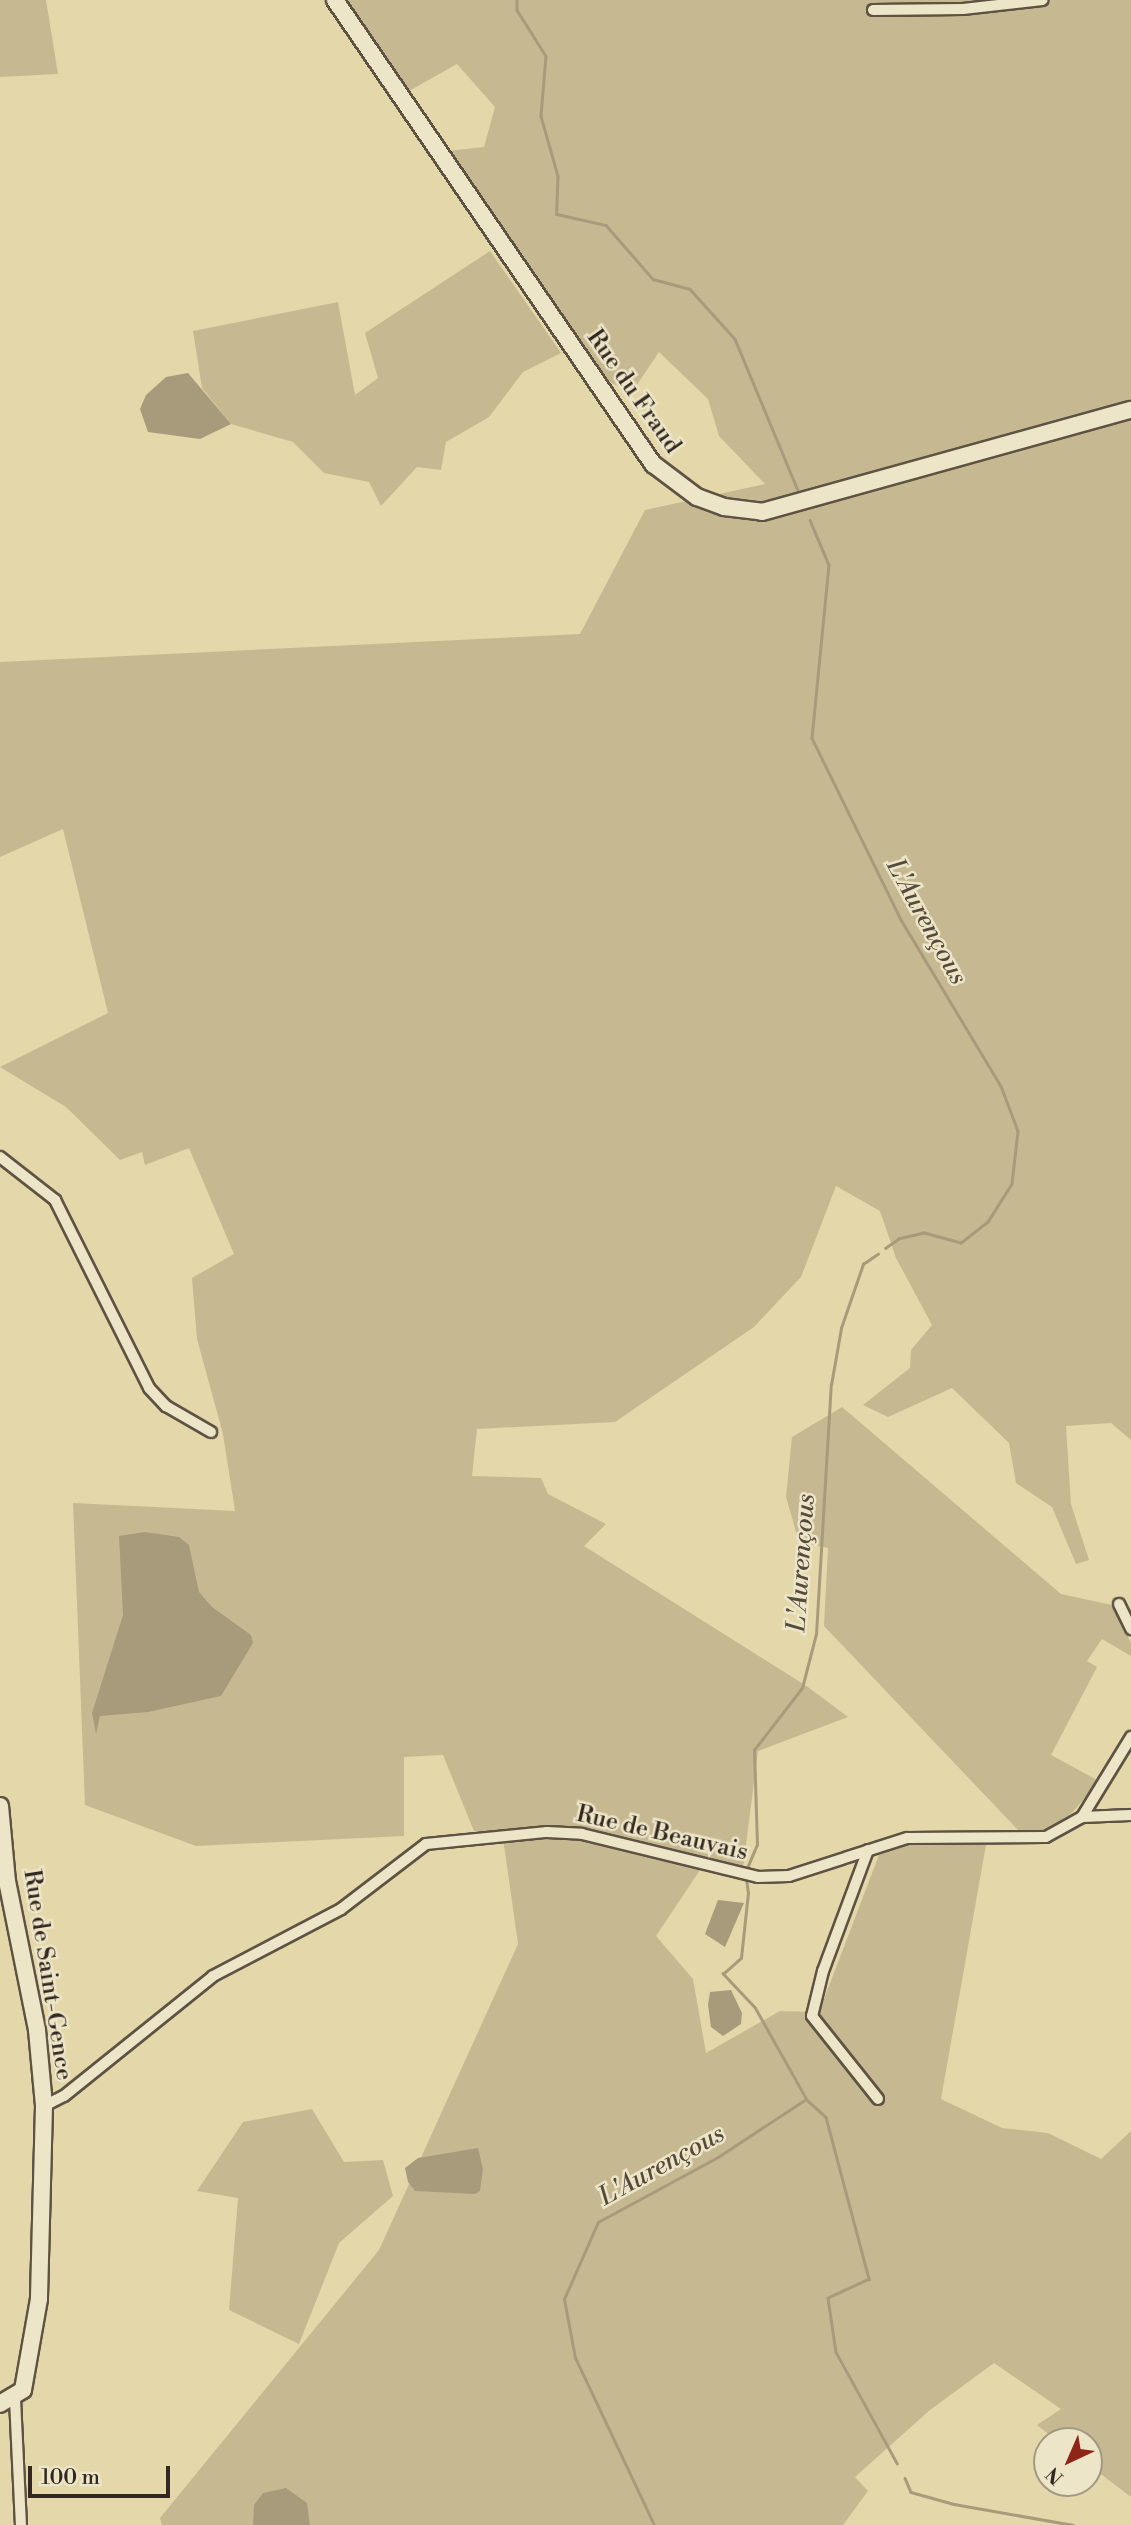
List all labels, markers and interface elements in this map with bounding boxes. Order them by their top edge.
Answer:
street label: Rue du Fraud [580,324,686,460]
water label: L'Aurençous [879,854,973,990]
water label: L'Aurençous [782,1493,822,1633]
street label: Rue de Beauvais [573,1800,751,1868]
street label: Rue de Saint-Gence [16,1868,78,2082]
water label: L'Aurençous [594,2119,730,2213]
north arrow [1033,2427,1103,2497]
scale bar [32,2452,173,2496]
text: N [1041,2462,1069,2490]
text: 100 m [41,2465,100,2491]

